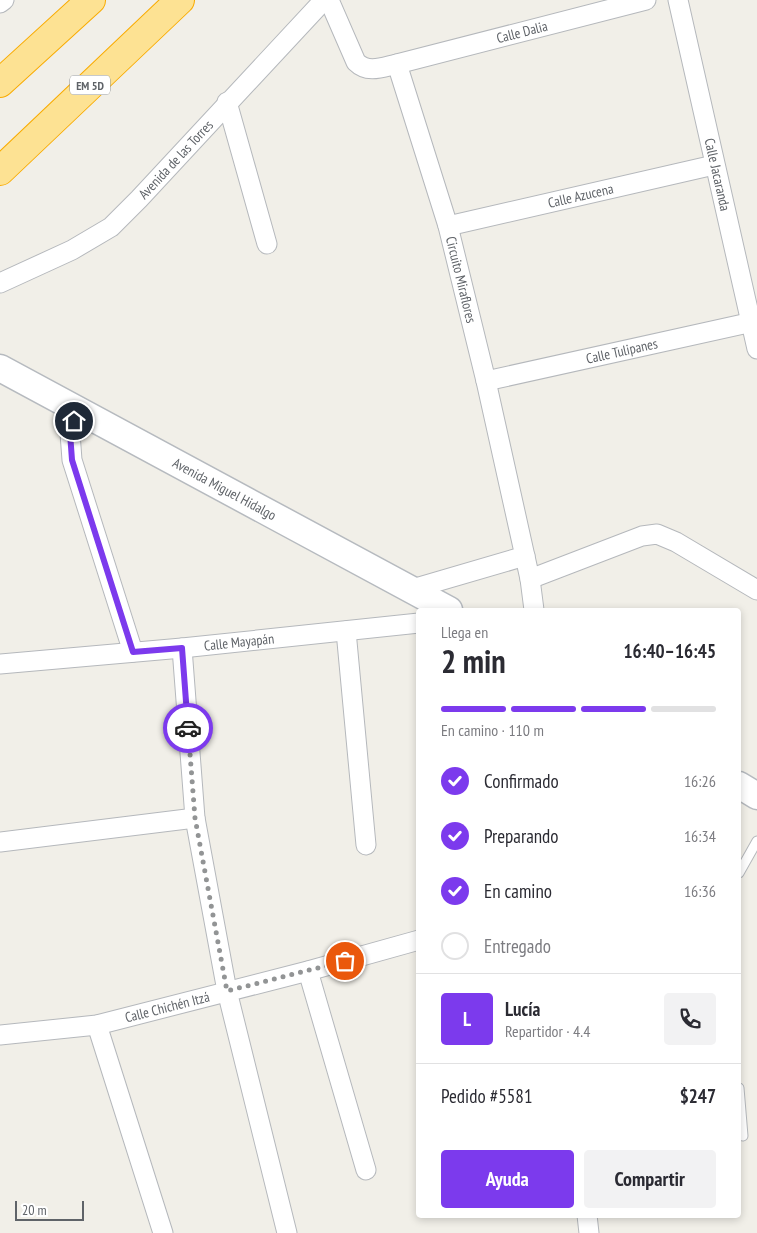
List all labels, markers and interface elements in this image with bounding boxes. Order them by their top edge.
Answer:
street label: Calle Dalia [495,17,549,47]
road number: EM 5D [70,76,110,94]
street label: Avenida de las Torres [135,116,217,203]
street label: Calle Jacaranda [701,137,734,213]
street label: Calle Azucena [546,179,615,212]
street label: Circuito Miraflores [442,234,481,325]
street label: Calle Tulipanes [584,334,659,368]
pin [53,400,95,442]
icon: home [60,407,88,435]
street label: Avenida Miguel Hidalgo [170,454,279,524]
text: Llega en [441,622,488,642]
street label: Calle Mayapán [203,629,275,655]
text: 16:40–16:45 [623,639,716,663]
text: 2 min [441,640,506,682]
courier [163,703,213,753]
icon: car [174,714,202,742]
text: En camino · 110 m [441,720,544,740]
icon: check [441,767,469,795]
text: Confirmado [484,769,559,793]
text: 16:26 [684,771,716,791]
icon: check [441,822,469,850]
text: Preparando [484,824,559,848]
text: 16:34 [684,826,716,846]
icon: check [441,877,469,905]
text: En camino [484,879,552,903]
text: 16:36 [684,881,716,901]
text: Entregado [484,934,551,958]
pin [324,940,366,982]
icon: bag [331,947,359,975]
street label: Calle Chichén Itzá [123,988,211,1026]
button: phone [664,993,716,1045]
text: Lucía [505,997,540,1021]
text: L [463,1007,471,1031]
text: Repartidor · 4.4 [505,1021,590,1041]
text: Pedido #5581 [441,1084,532,1108]
text: $247 [680,1084,716,1108]
button: Ayuda [441,1150,574,1208]
button: Compartir [584,1150,716,1208]
scale bar [15,1198,84,1221]
text: 20 m [22,1201,47,1219]

